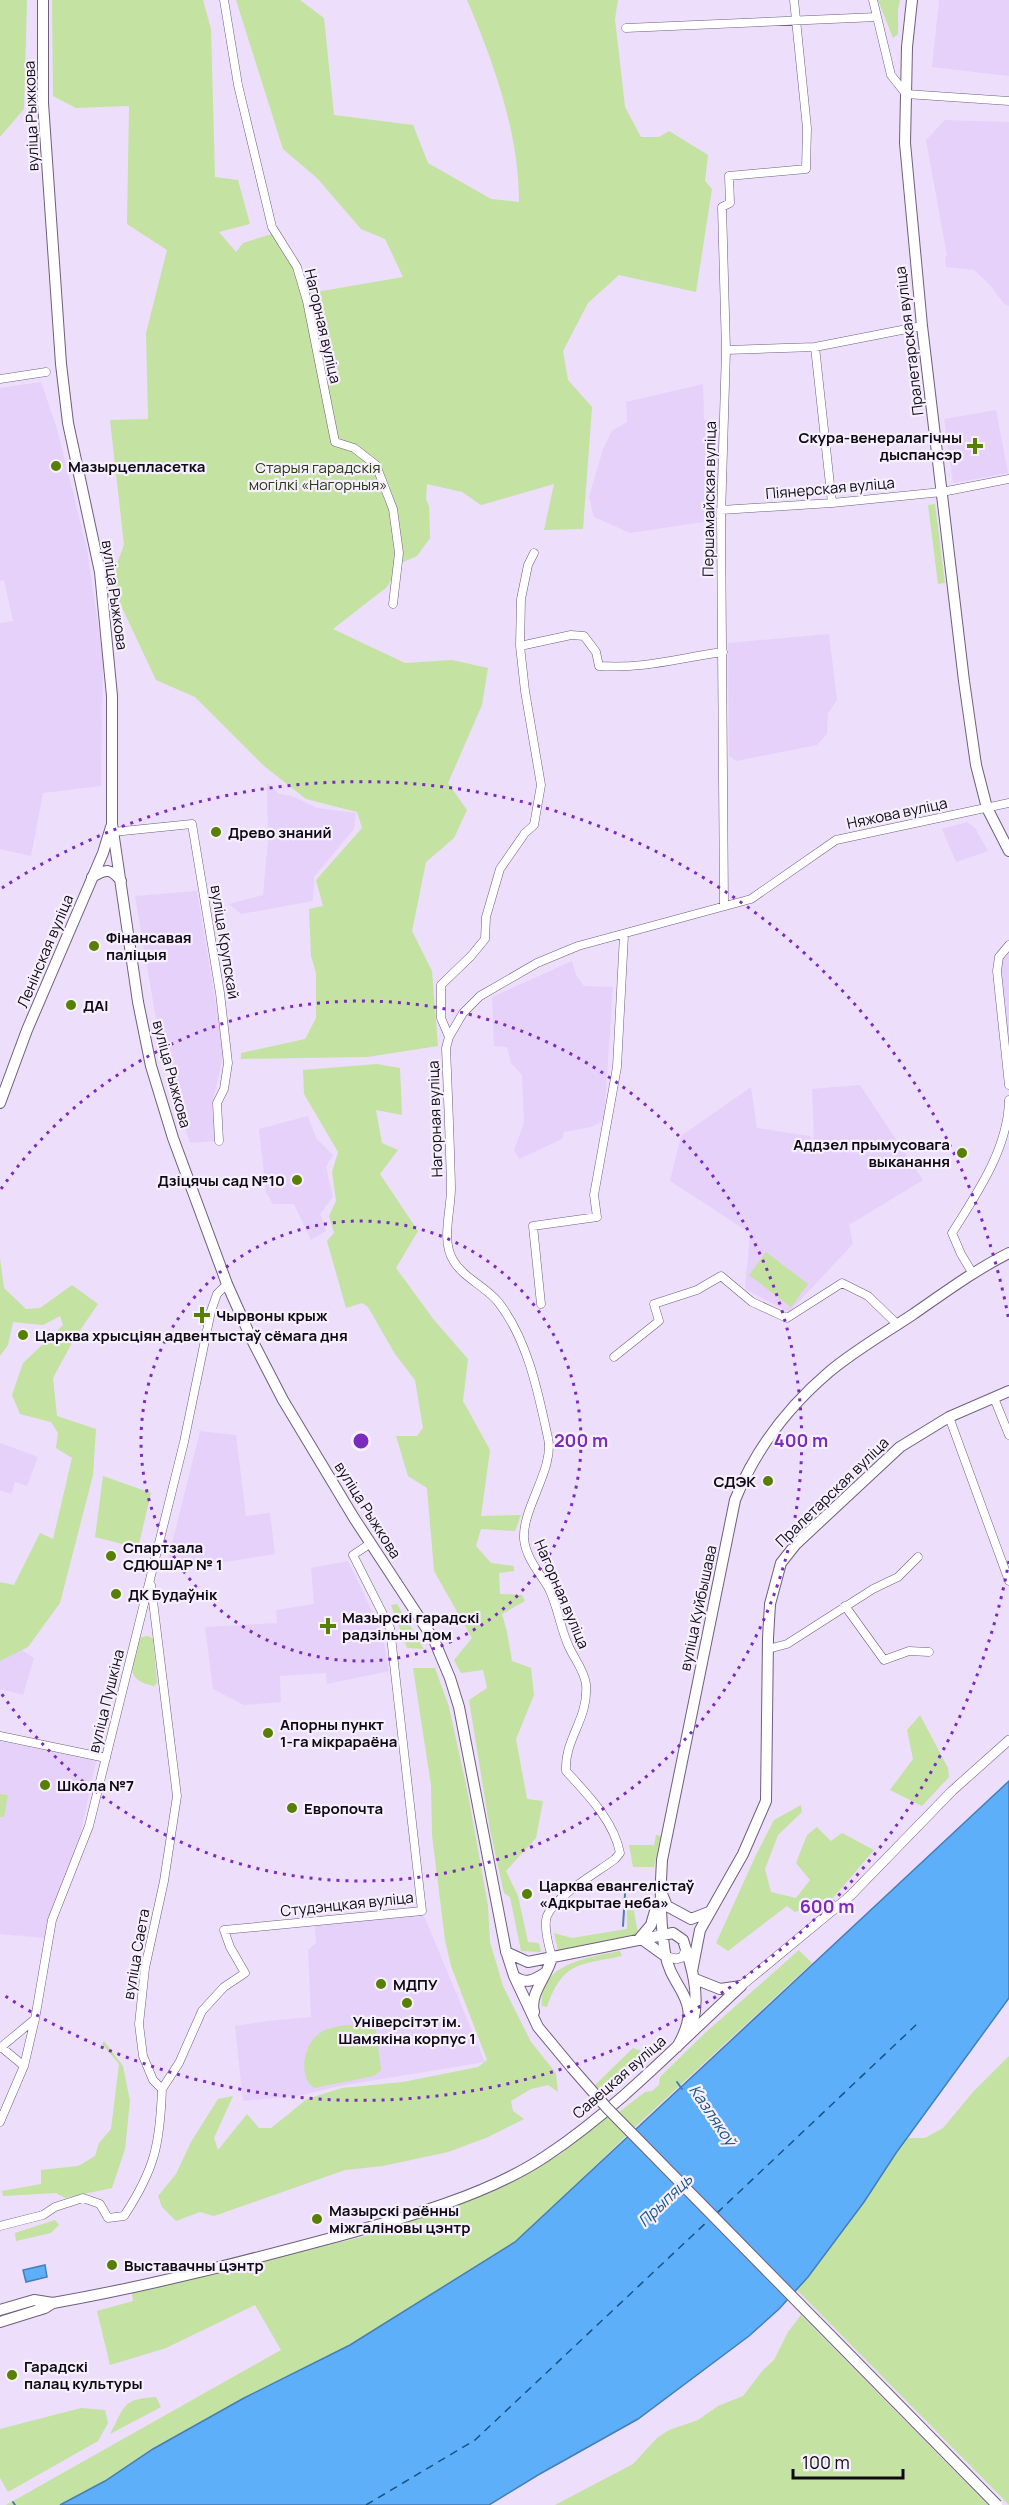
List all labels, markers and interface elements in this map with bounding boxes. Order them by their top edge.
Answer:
street label: вуліца Рыжкова [19,60,43,172]
street label: Пралетарская вуліца [889,265,929,417]
street label: Нагорная вуліца [300,267,346,385]
street label: Першамайская вуліца [697,421,721,577]
place label: Скура-венералагічны дыспансэр [798,427,962,465]
marker: Скура-венералагічны дыспансэр [966,437,984,455]
place label: Мазырцепласетка [68,456,205,477]
park label: Старыя гарадскія могілкі «Нагорныя» [249,457,387,495]
marker: Мазырцепласетка [49,459,63,473]
street label: Піянерская вуліца [765,472,895,504]
street label: вуліца Рыжкова [97,539,133,651]
street label: Няжова вуліца [845,792,949,834]
place label: Древо знаний [228,822,332,843]
marker: Древо знаний [209,825,223,839]
street label: вуліца Крупскай [206,884,244,1000]
street label: Ленінская вуліца [12,891,78,1011]
place label: Фінансавая паліцыя [106,927,192,965]
marker: Фінансавая паліцыя [87,939,101,953]
place label: ДАІ [83,995,109,1016]
marker: ДАІ [64,998,78,1012]
street label: вуліца Рыжкова [148,1018,196,1130]
street label: Нагорная вуліца [422,1060,448,1178]
place label: Аддзел прымусовага выканання [793,1134,950,1172]
marker: Аддзел прымусовага выканання [955,1146,969,1160]
place label: Дзіцячы сад №10 [157,1170,285,1191]
marker: Дзіцячы сад №10 [290,1173,304,1187]
place label: Чырвоны крыж [216,1305,328,1326]
marker: Чырвоны крыж [193,1306,211,1324]
place label: Царква хрысціян адвентыстаў сёмага дня [35,1325,348,1346]
marker: Царква хрысціян адвентыстаў сёмага дня [16,1328,30,1342]
text: 200 m [554,1428,608,1452]
text: 400 m [774,1428,828,1452]
centre of rings [351,1431,371,1451]
street label: Пралетарская вуліца [771,1432,893,1552]
street label: вуліца Рыжкова [330,1458,406,1562]
place label: СДЭК [713,1471,756,1492]
marker: СДЭК [761,1474,775,1488]
street label: Нагорная вуліца [529,1536,595,1652]
place label: Спартзала СДЮШАР № 1 [123,1537,223,1575]
street label: вуліца Куйбышава [674,1543,722,1673]
marker: Спартзала СДЮШАР № 1 [104,1549,118,1563]
place label: ДК Будаўнік [128,1584,218,1605]
marker: ДК Будаўнік [109,1587,123,1601]
place label: Мазырскі гарадскі радзільны дом [342,1607,479,1645]
marker: Мазырскі гарадскі радзільны дом [319,1617,337,1635]
street label: вуліца Пушкіна [83,1647,129,1755]
place label: Апорны пункт 1-га мікрараёна [280,1714,397,1752]
marker: Апорны пункт 1-га мікрараёна [261,1726,275,1740]
place label: Школа №7 [57,1775,134,1796]
marker: Школа №7 [38,1778,52,1792]
place label: Европочта [304,1798,383,1819]
marker: Европочта [285,1801,299,1815]
place label: Царква евангелістаў «Адкрытае неба» [539,1875,695,1913]
street label: Студэнцкая вуліца [279,1887,415,1921]
marker: Царква евангелістаў «Адкрытае неба» [520,1887,534,1901]
text: 600 m [800,1894,854,1918]
street label: вуліца Саета [118,1907,154,2001]
place label: МДПУ [393,1974,438,1995]
marker: МДПУ [374,1977,388,1991]
marker: Універсітэт ім. Шамякіна корпус 1 [400,1996,414,2010]
place label: Універсітэт ім. Шамякіна корпус 1 [338,2011,476,2049]
street label: Савецкая вуліца [568,2031,670,2123]
water label: Казлякоў [684,2080,743,2152]
water label: Прыпяць [633,2168,697,2231]
place label: Мазырскі раённы міжгаліновы цэнтр [329,2200,471,2238]
marker: Мазырскі раённы міжгаліновы цэнтр [310,2212,324,2226]
place label: Выставачны цэнтр [124,2255,264,2276]
marker: Выставачны цэнтр [105,2258,119,2272]
place label: Гарадскі палац культуры [24,2356,142,2394]
marker: Гарадскі палац культуры [5,2368,19,2382]
scale bar [793,2442,902,2480]
text: 100 m [802,2450,850,2474]

